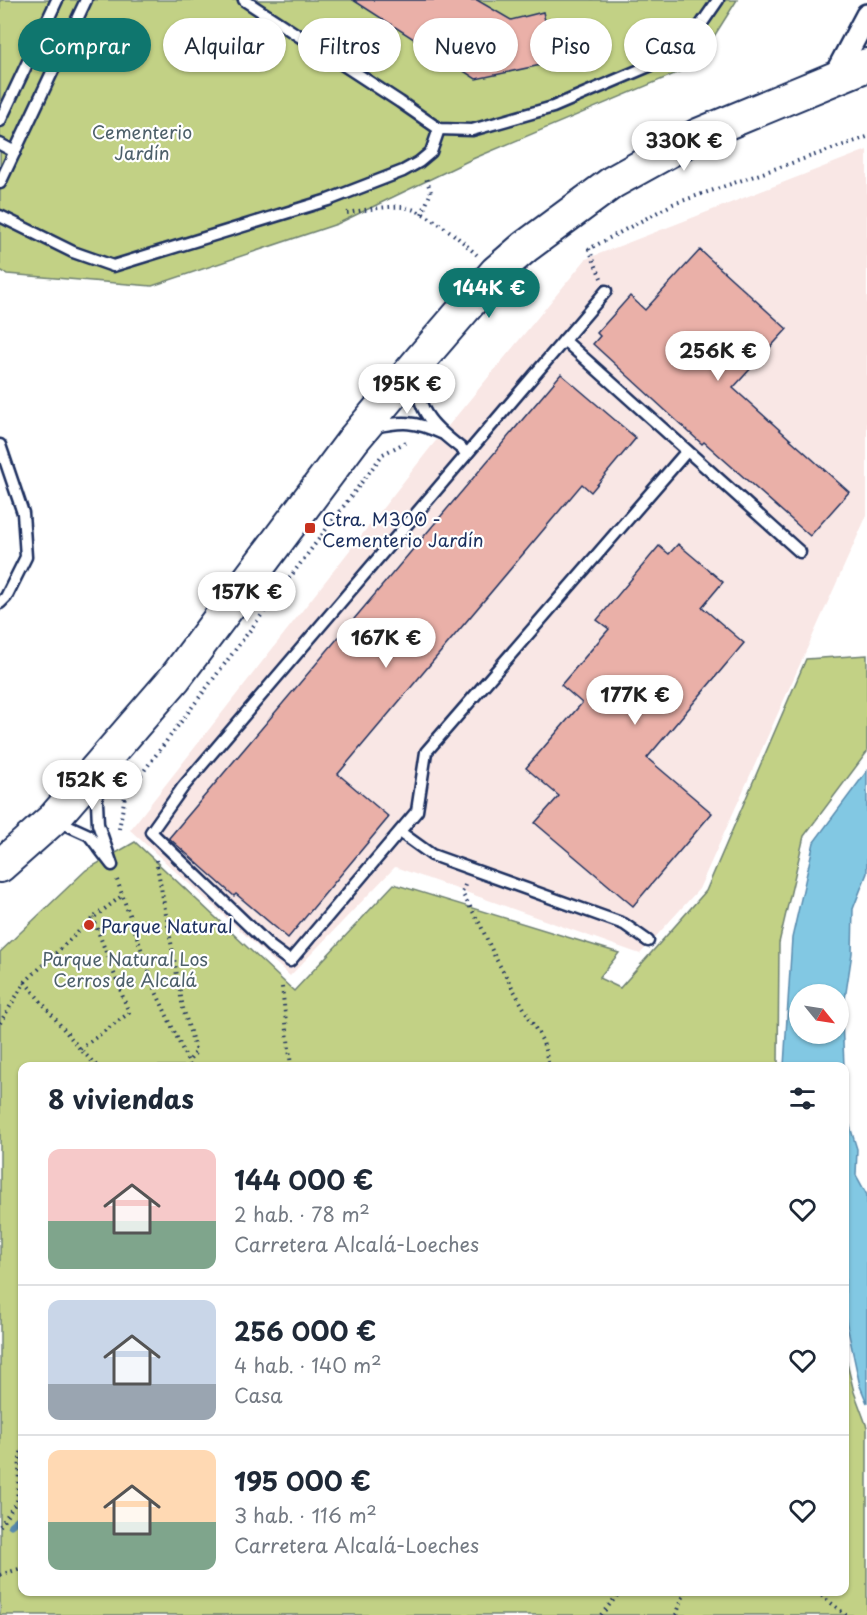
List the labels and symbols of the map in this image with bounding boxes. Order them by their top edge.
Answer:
park label: Cementerio Jardín [92,118,192,166]
pin: 330K € [635,121,733,172]
pin: 144K € [440,268,538,319]
pin: 256K € [669,331,767,382]
pin: 195K € [358,364,456,415]
place label: Ctra. M300 - Cementerio Jardín [322,505,484,553]
marker: Ctra. M300 - Cementerio Jardín [303,521,317,535]
pin: 157K € [198,572,296,623]
pin: 167K € [337,618,435,669]
pin: 177K € [586,675,684,726]
pin: 152K € [43,760,141,811]
place label: Parque Natural [101,912,233,939]
marker: Parque Natural [82,918,96,932]
park label: Parque Natural Los Cerros de Alcalá [42,945,208,993]
north arrow [789,984,849,1044]

